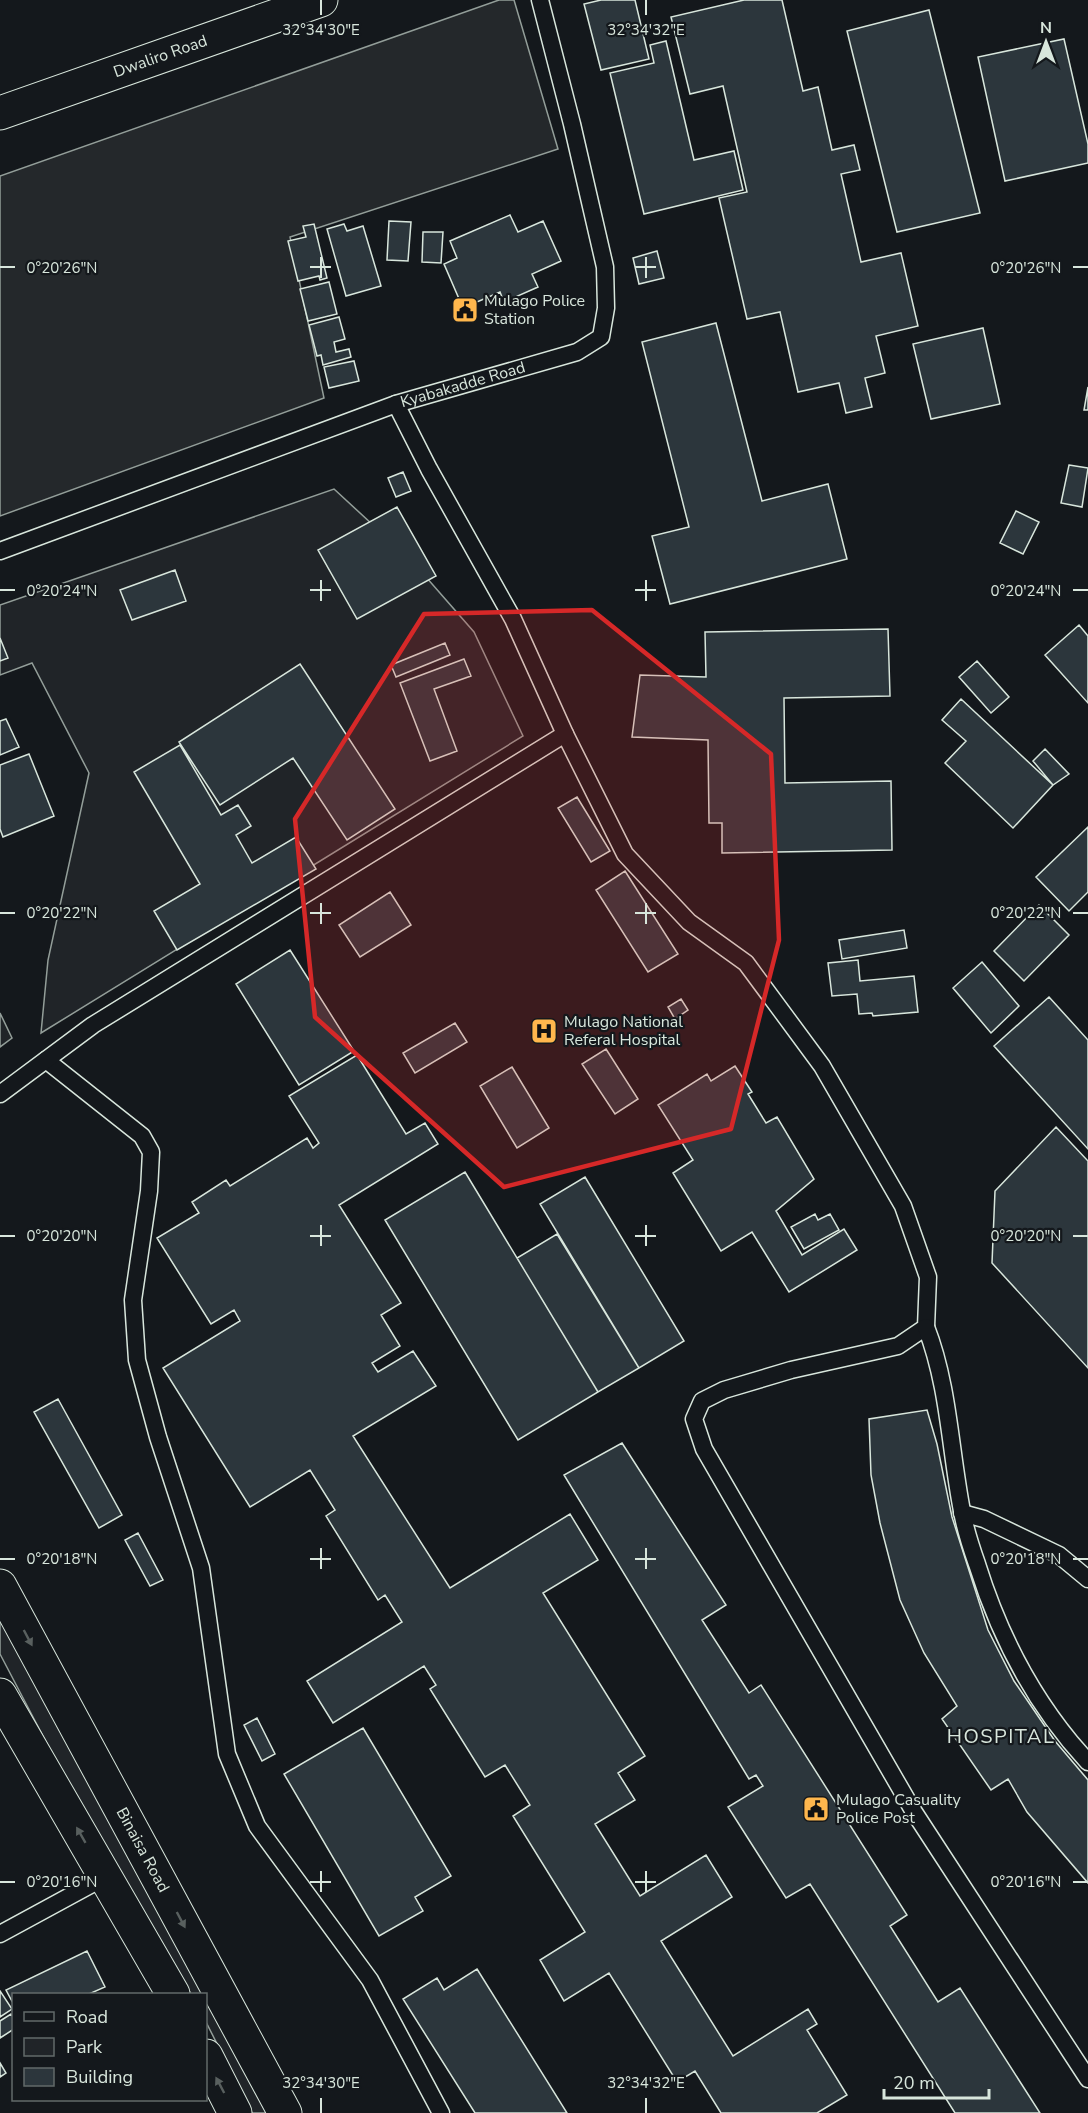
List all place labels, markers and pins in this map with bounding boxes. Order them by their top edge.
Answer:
place label: Mulago Police Station [484,290,585,330]
public building icon: Mulago Police Station [450,295,480,325]
place label: Mulago National Referal Hospital [564,1011,683,1051]
hospital icon: Mulago National Referal Hospital [529,1016,559,1046]
place label: Mulago Casuality Police Post [836,1789,962,1829]
public building icon: Mulago Casuality Police Post [801,1794,831,1824]

